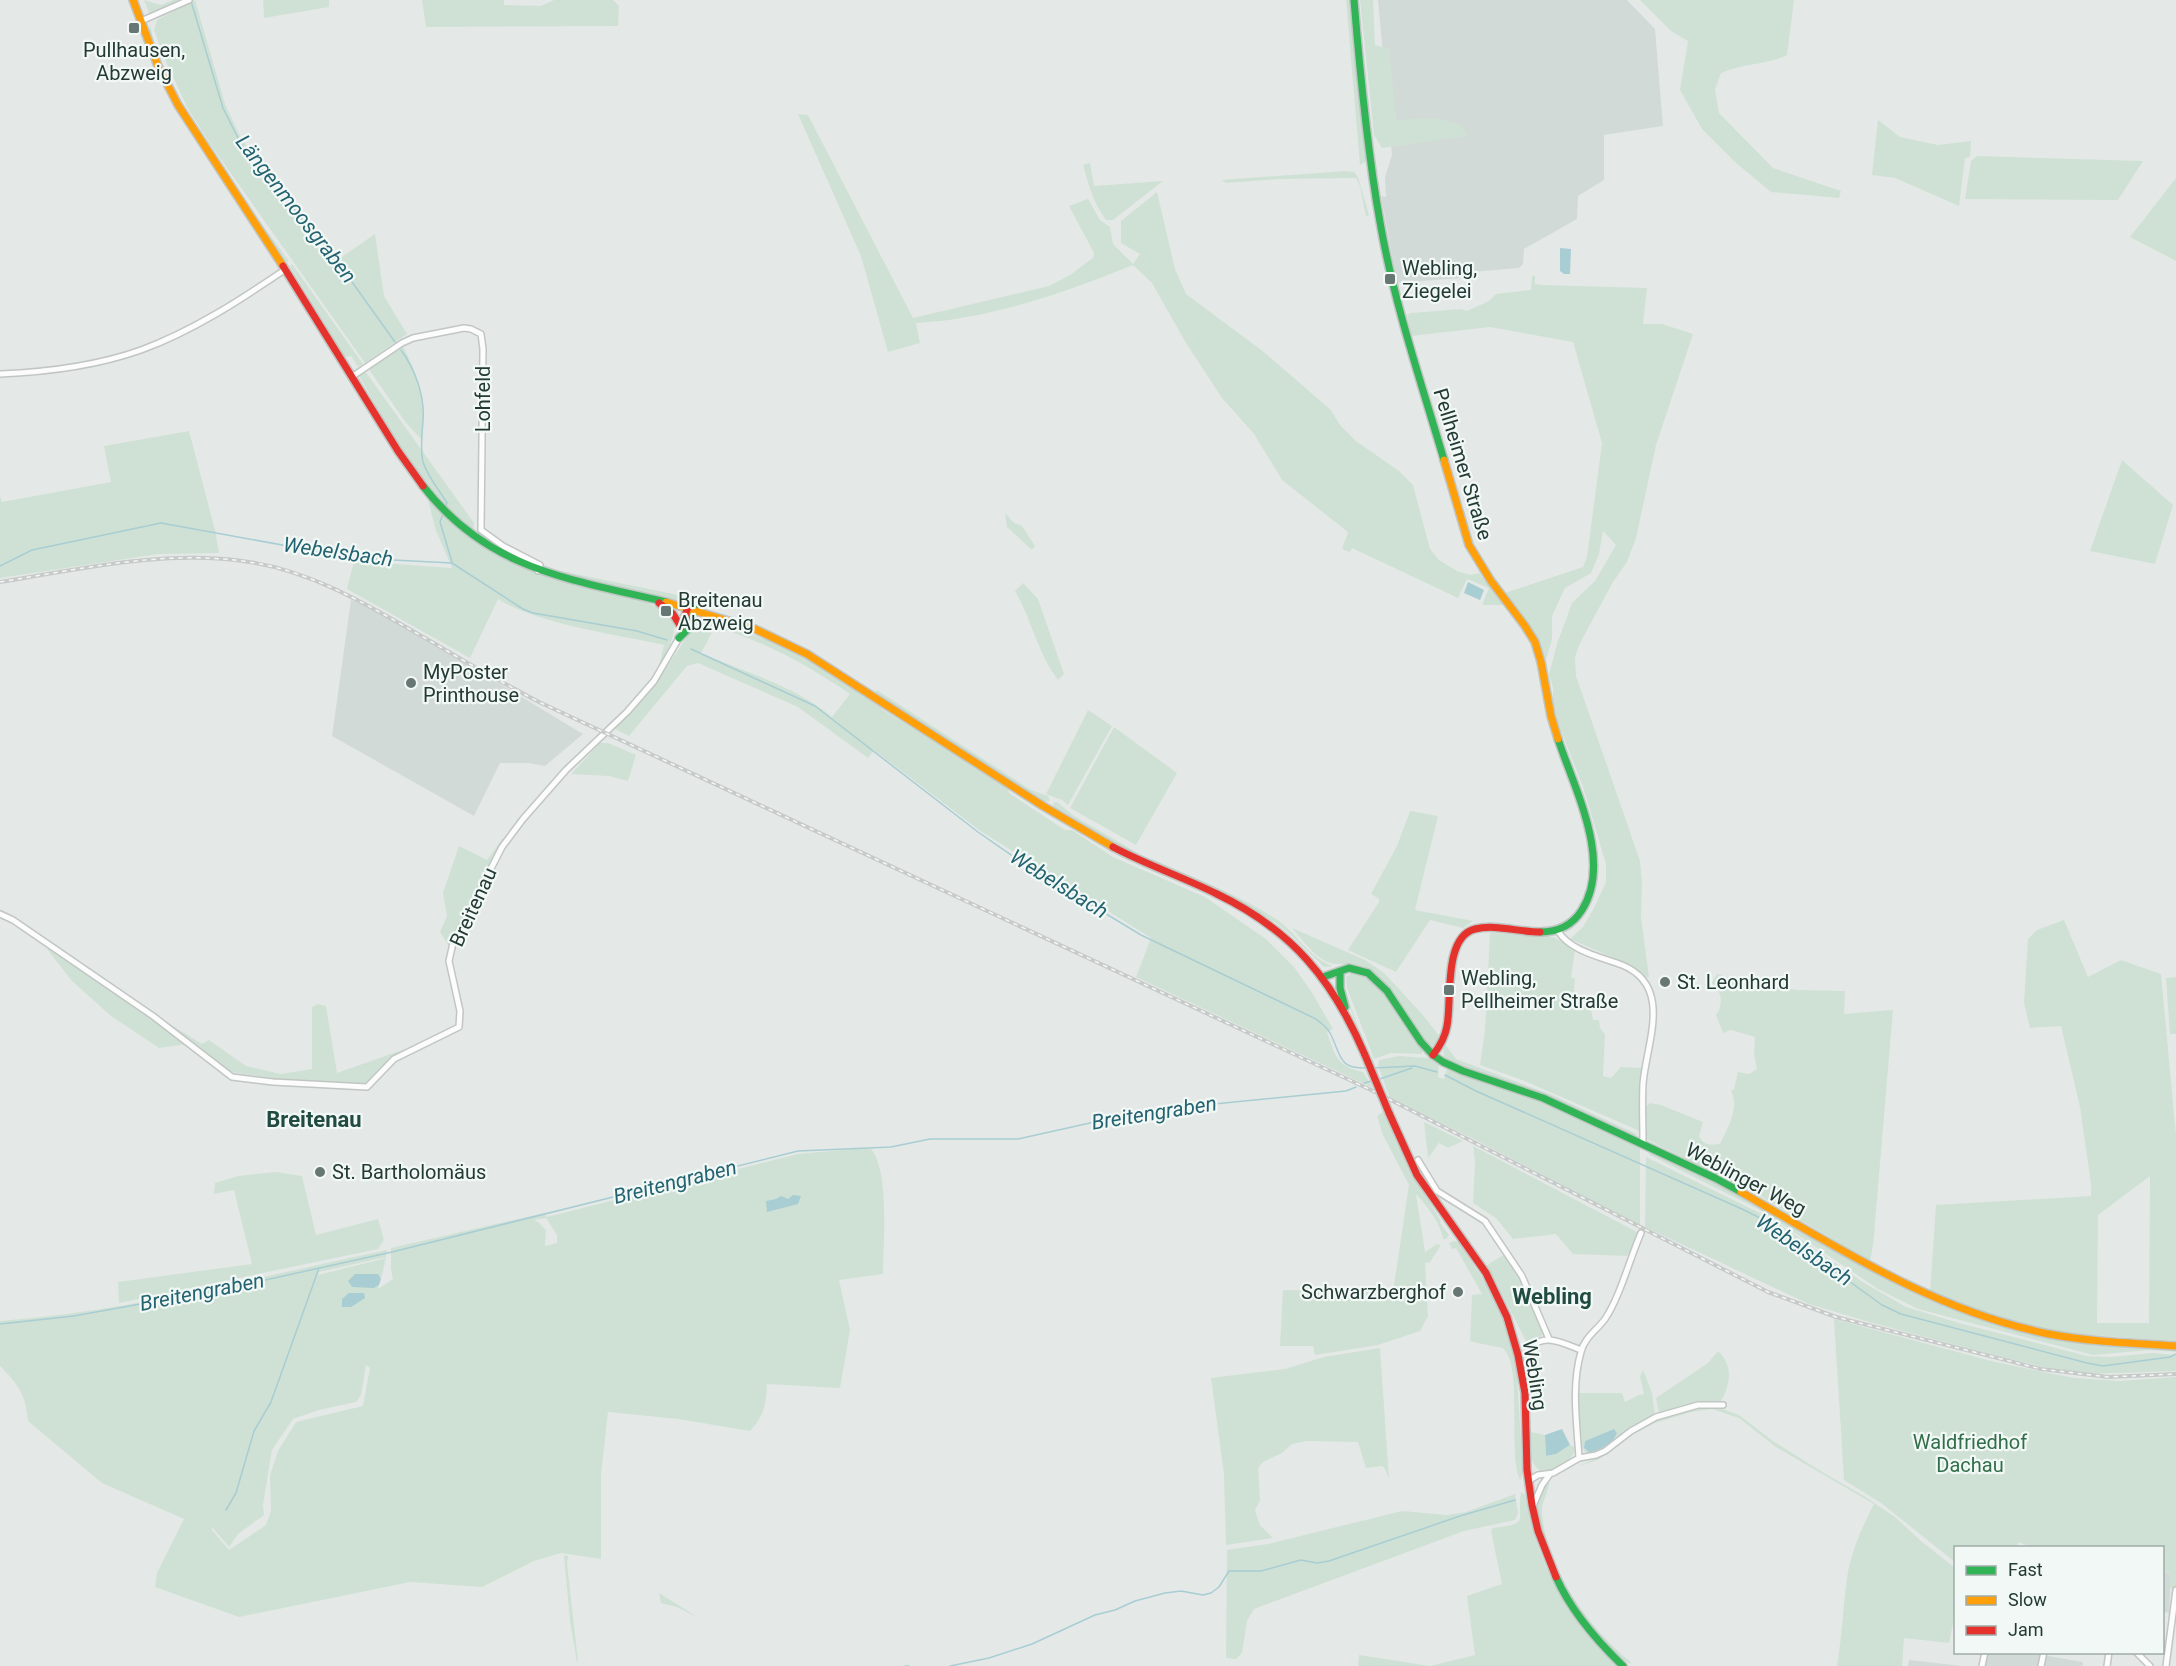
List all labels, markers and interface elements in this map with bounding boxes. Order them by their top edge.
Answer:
marker: Pullhausen, Abzweig [127,21,141,35]
place label: Pullhausen, Abzweig [83,38,185,85]
water label: Längenmoosgraben [231,130,361,288]
place label: Webling, Ziegelei [1402,256,1477,303]
marker: Webling, Ziegelei [1383,272,1397,286]
street label: Lohfeld [471,366,495,432]
street label: Pellheimer Straße [1429,385,1497,543]
water label: Webelsbach [282,532,394,572]
place label: Breitenau Abzweig [678,588,763,635]
marker: Breitenau Abzweig [659,604,673,618]
place label: MyPoster Printhouse [423,660,519,707]
marker: MyPoster Printhouse [404,676,418,690]
water label: Webelsbach [1006,844,1112,924]
street label: Breitenau [444,864,502,950]
place label: Webling, Pellheimer Straße [1461,966,1618,1013]
place label: St. Leonhard [1677,970,1789,994]
marker: St. Leonhard [1658,975,1672,989]
marker: Webling, Pellheimer Straße [1442,983,1456,997]
water label: Breitengraben [1090,1091,1218,1135]
district label: Breitenau [266,1107,362,1132]
street label: Weblinger Weg [1682,1137,1810,1221]
water label: Breitengraben [611,1155,739,1209]
place label: St. Bartholomäus [332,1160,486,1184]
marker: St. Bartholomäus [313,1165,327,1179]
water label: Webelsbach [1751,1209,1857,1291]
water label: Breitengraben [138,1268,266,1316]
place label: Schwarzberghof [1301,1280,1446,1304]
district label: Webling [1512,1284,1592,1309]
marker: Schwarzberghof [1451,1285,1465,1299]
street label: Webling [1518,1338,1552,1412]
park label: Waldfriedhof Dachau [1913,1430,2027,1477]
legend [1954,1546,2164,1654]
text: Fast [2008,1559,2043,1580]
text: Slow [2008,1589,2047,1610]
text: Jam [2008,1619,2044,1640]

